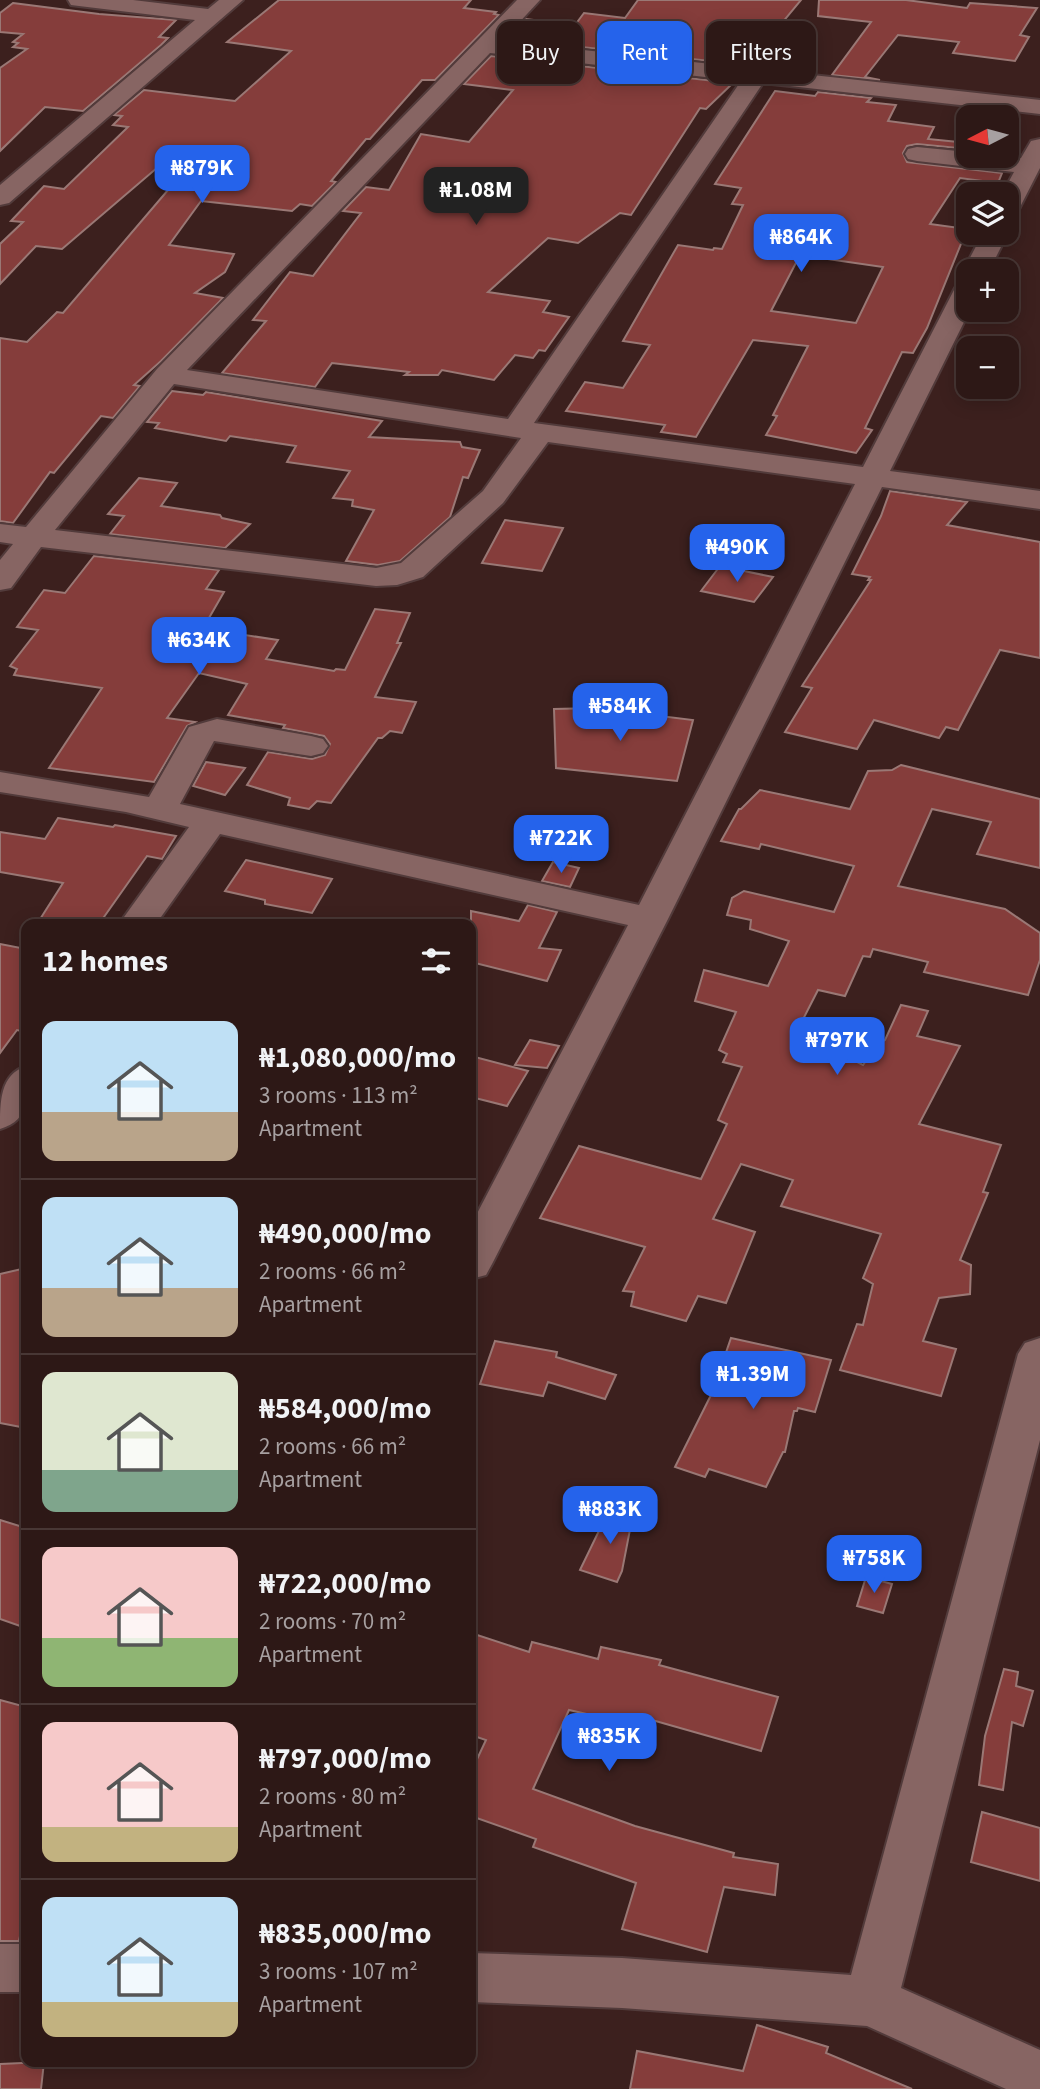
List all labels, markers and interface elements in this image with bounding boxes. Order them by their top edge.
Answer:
chip: Buy [497,21,583,84]
chip: Rent [597,21,692,84]
chip: Filters [706,21,816,84]
north arrow [956,105,1018,168]
map controls [956,105,1019,399]
pin: ₦879K [153,146,251,205]
text: ₦879K [171,151,233,184]
pin: ₦1.08M [419,168,533,227]
text: ₦1.08M [439,173,513,206]
button: layers [956,182,1019,245]
pin: ₦864K [752,215,850,274]
text: ₦864K [770,220,832,253]
button: + [956,259,1019,322]
button: − [956,336,1019,399]
pin: ₦490K [688,524,786,584]
text: ₦490K [706,530,768,563]
pin: ₦634K [150,618,248,677]
text: ₦634K [168,623,230,656]
pin: ₦584K [571,684,669,743]
text: ₦584K [589,689,651,722]
pin: ₦722K [512,816,610,875]
text: ₦722K [530,821,592,854]
text: 12 homes [42,940,168,983]
icon: filters [417,942,455,980]
pin: ₦797K [788,1018,886,1077]
text: ₦797K [806,1023,868,1056]
text: ₦1,080,000/mo [259,1036,456,1079]
icon: home [98,1049,182,1133]
text: 3 rooms · 113 m² [259,1079,418,1112]
text: Apartment [259,1112,362,1145]
text: ₦490,000/mo [259,1212,431,1255]
icon: home [98,1225,182,1309]
text: 2 rooms · 66 m² [259,1255,406,1288]
text: Apartment [259,1288,362,1321]
pin: ₦1.39M [696,1352,810,1411]
text: ₦1.39M [716,1357,790,1390]
text: ₦584,000/mo [259,1387,431,1430]
icon: home [98,1400,182,1484]
text: 2 rooms · 66 m² [259,1430,406,1463]
text: Apartment [259,1463,362,1496]
pin: ₦883K [561,1486,659,1546]
text: ₦883K [579,1492,641,1525]
pin: ₦758K [825,1536,923,1595]
text: ₦758K [843,1541,905,1574]
text: ₦722,000/mo [259,1562,431,1605]
icon: home [98,1575,182,1659]
text: 2 rooms · 70 m² [259,1605,406,1638]
text: Apartment [259,1638,362,1671]
pin: ₦835K [560,1714,658,1773]
text: ₦835K [578,1719,640,1752]
text: ₦797,000/mo [259,1737,431,1780]
icon: home [98,1750,182,1834]
text: 2 rooms · 80 m² [259,1780,406,1813]
text: Apartment [259,1813,362,1846]
text: ₦835,000/mo [259,1912,431,1955]
icon: home [98,1925,182,2009]
text: 3 rooms · 107 m² [259,1955,418,1988]
text: Apartment [259,1988,362,2021]

